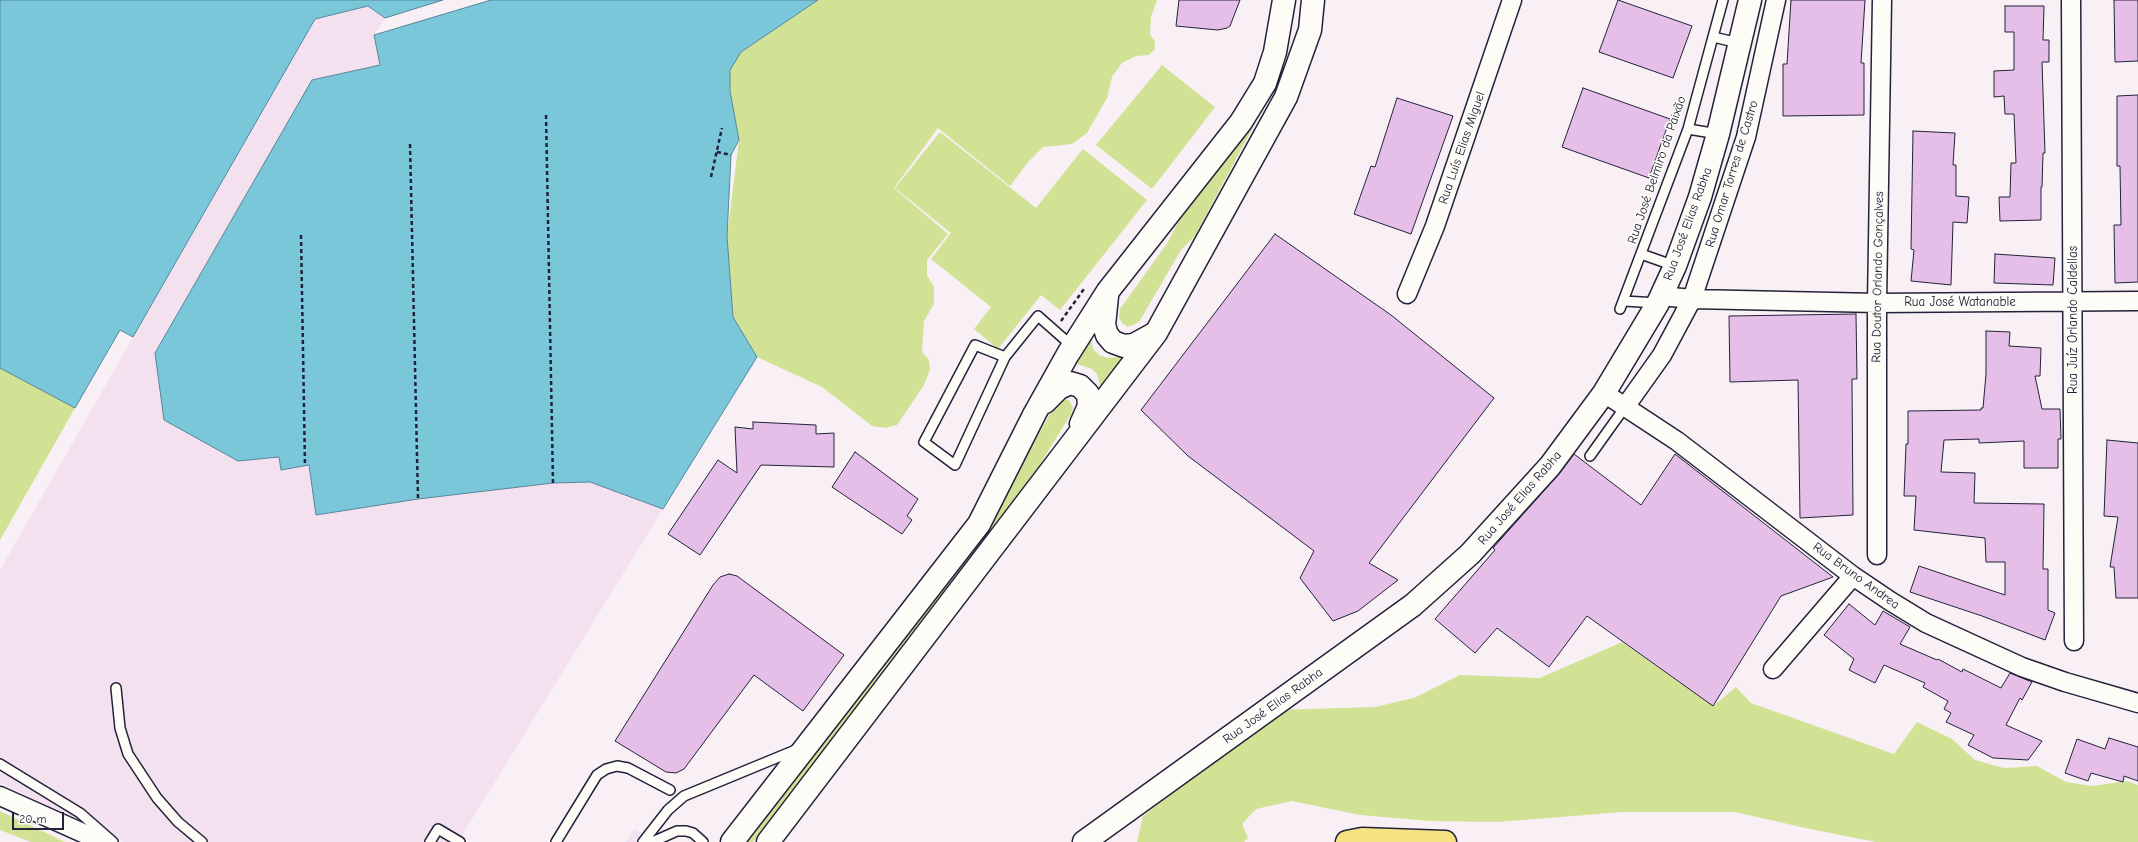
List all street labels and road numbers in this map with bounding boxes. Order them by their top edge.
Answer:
street label: Rua Luís Elias Miguel [1435,90,1489,206]
street label: Rua José Belmiro da Paixão [1624,94,1690,246]
street label: Rua Omar Torres de Castro [1702,99,1762,249]
street label: Rua José Elias Rabha [1660,165,1716,283]
street label: Rua Doutor Orlando Gonçalves [1869,191,1887,363]
street label: Rua Juíz Orlando Caldellas [2065,246,2081,394]
street label: Rua José Watanable [1904,294,2016,310]
street label: Rua José Elias Rabha [1475,448,1565,548]
street label: Rua Bruno Andrea [1810,539,1902,613]
street label: Rua José Elias Rabha [1220,665,1326,747]

